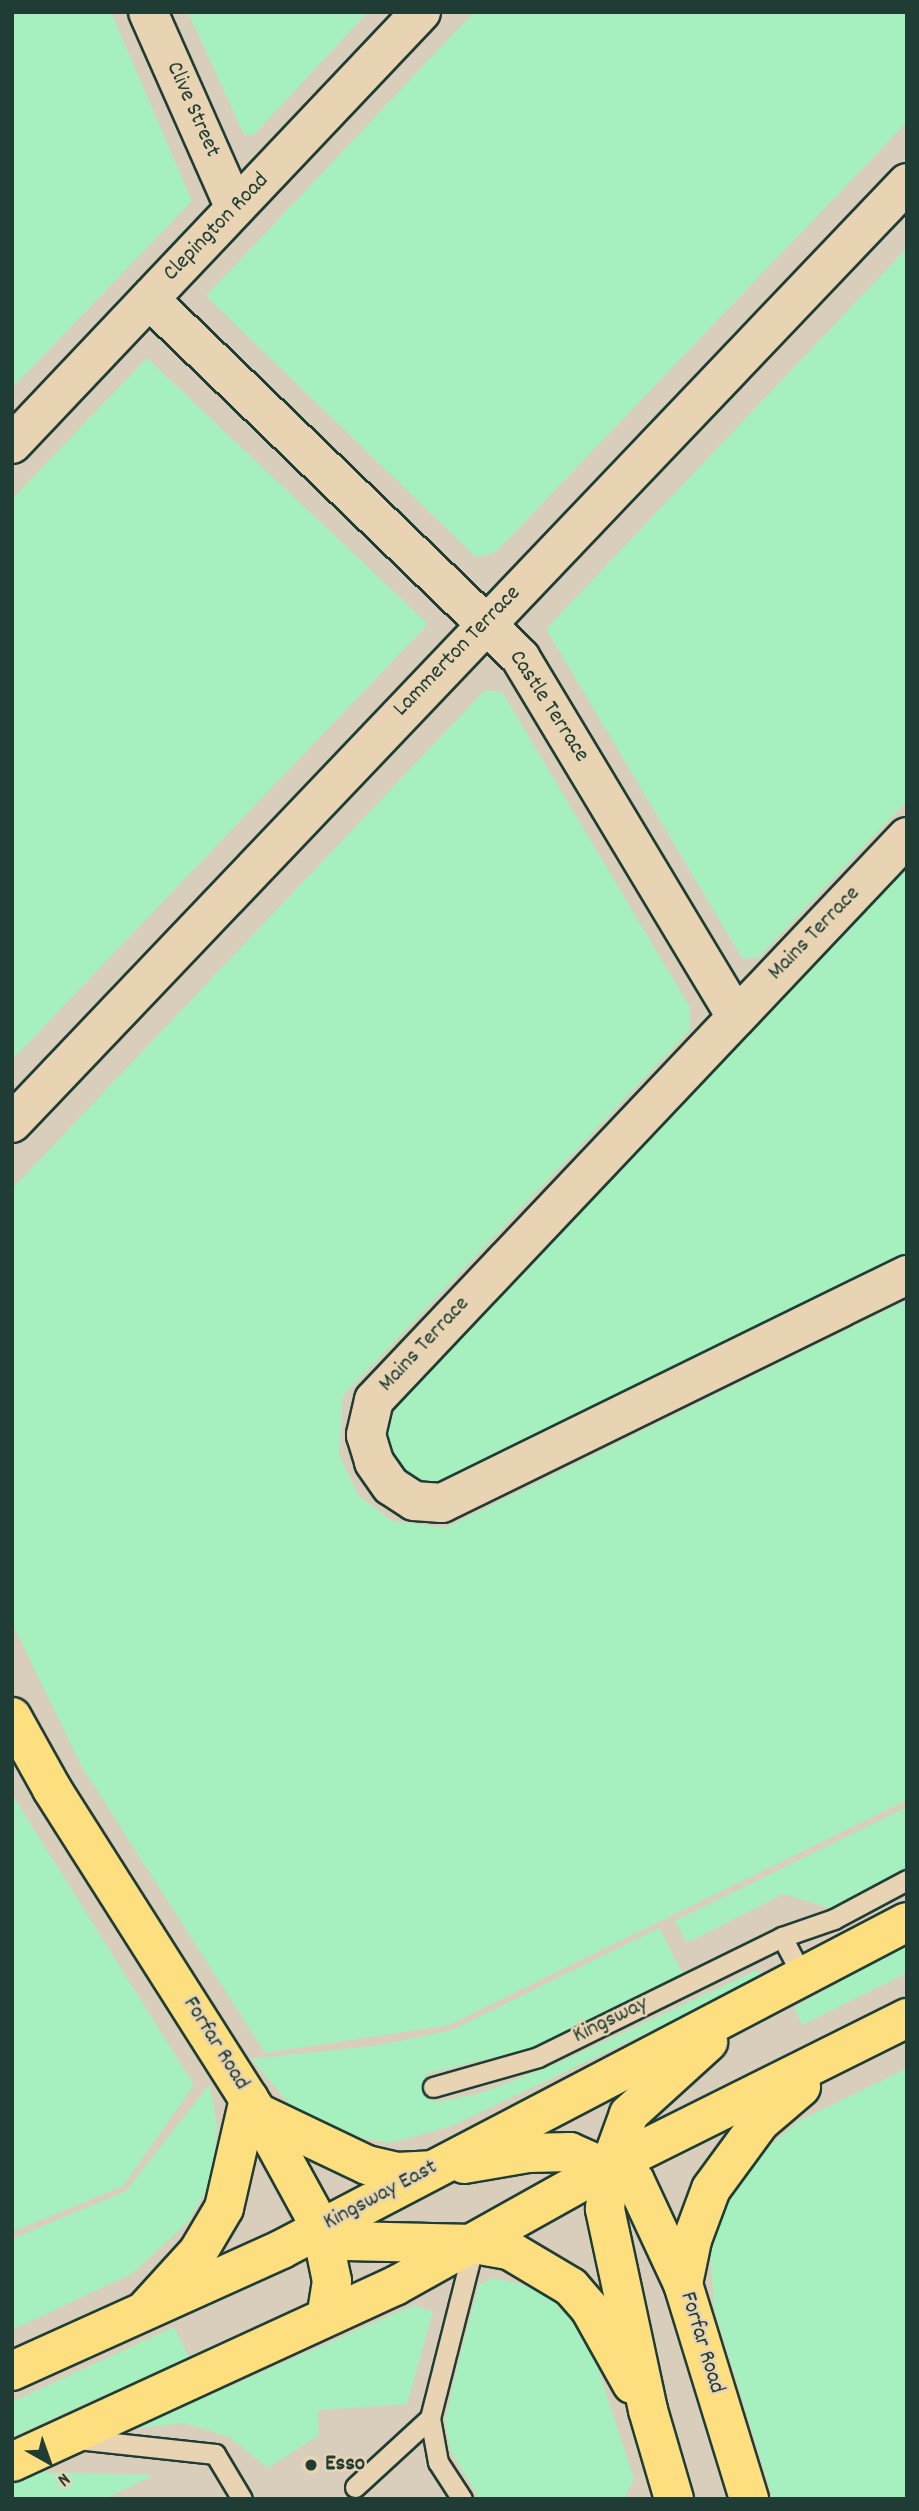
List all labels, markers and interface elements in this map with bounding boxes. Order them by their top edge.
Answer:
street label: Clive Street [159,58,225,162]
street label: Clepington Road [158,168,276,288]
street label: Lammerton Terrace [388,581,528,723]
street label: Castle Terrace [502,646,594,768]
street label: Mains Terrace [763,881,867,987]
street label: Mains Terrace [374,1291,476,1399]
street label: Kingsway [569,1991,653,2051]
street label: Forfar Road [176,1992,254,2096]
street label: Kingsway East [319,2155,443,2237]
street label: Forfar Road [672,2289,730,2397]
north arrow [14,2427,84,2497]
place label: Esso [325,2451,365,2479]
marker: Esso [303,2457,319,2473]
text: N [51,2465,75,2492]

